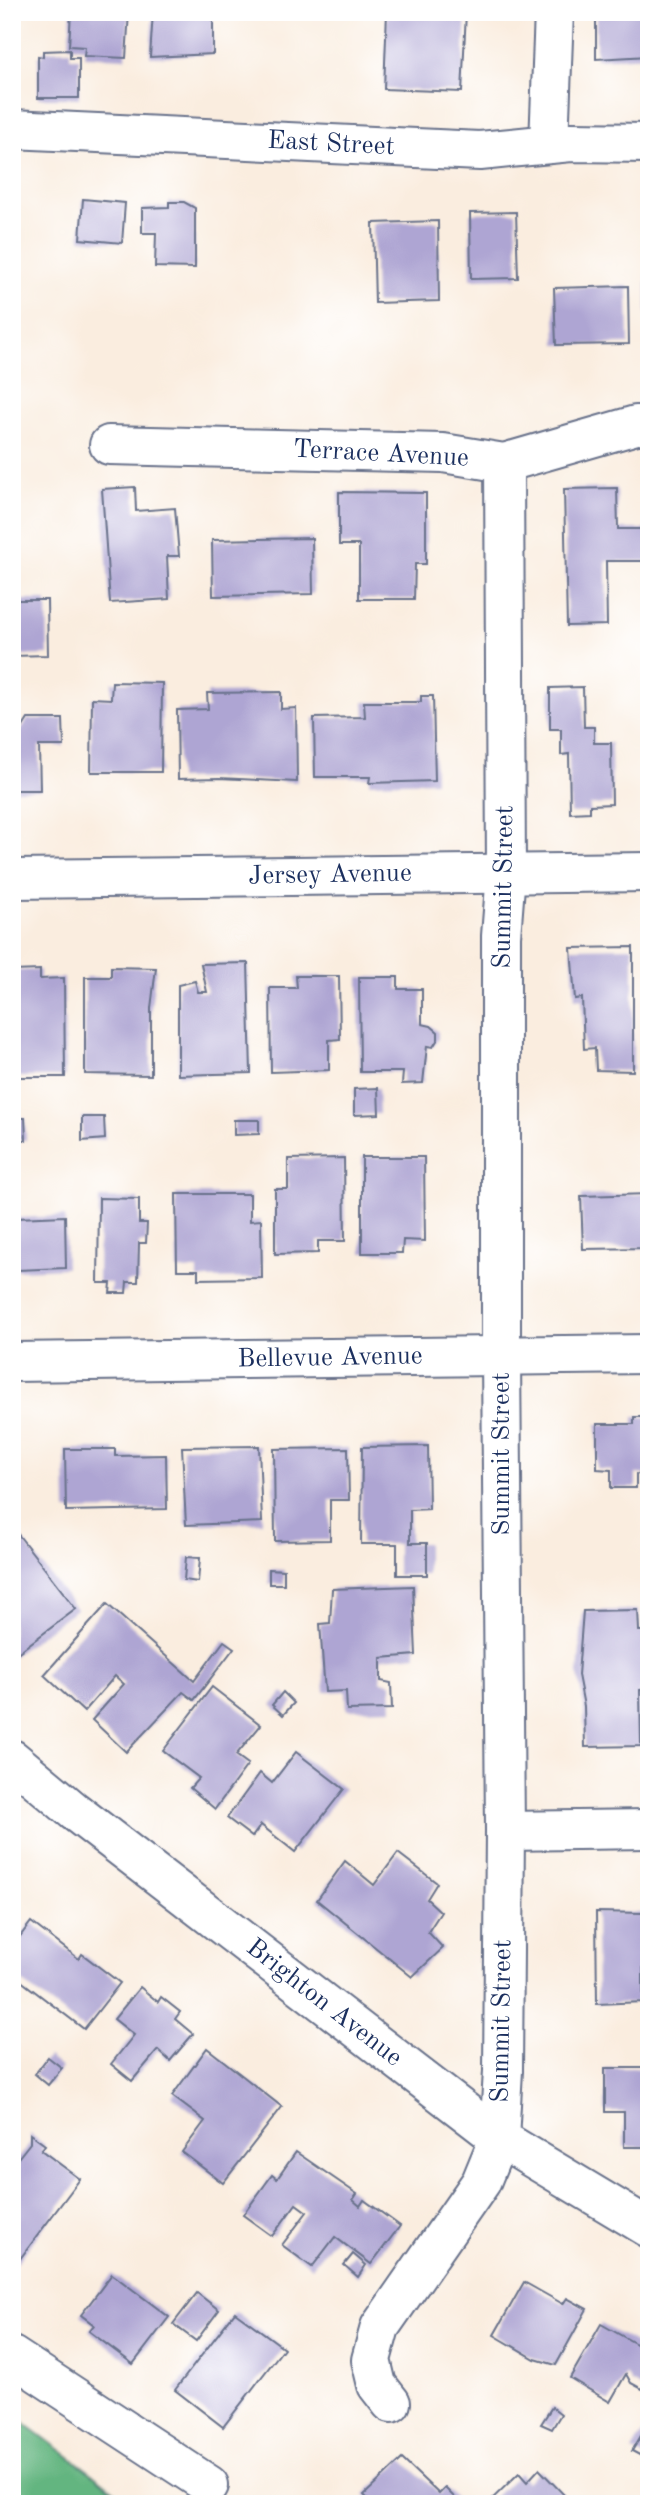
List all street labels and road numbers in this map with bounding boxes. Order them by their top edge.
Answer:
street label: East Street [267,128,395,160]
street label: Terrace Avenue [292,436,470,472]
street label: Summit Street [490,805,518,969]
street label: Jersey Avenue [248,861,412,889]
street label: Bellevue Avenue [237,1343,423,1373]
street label: Summit Street [489,1372,515,1536]
street label: Brighton Avenue [241,1934,407,2072]
street label: Summit Street [488,1939,516,2103]

